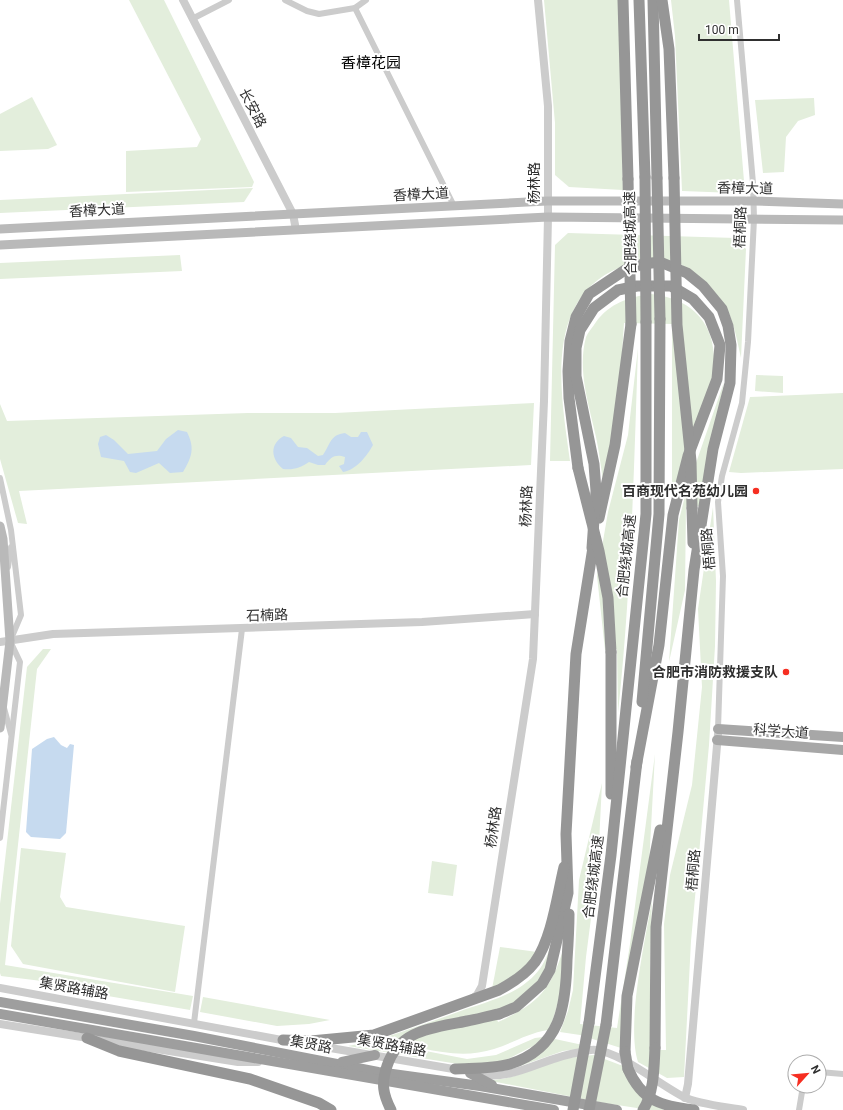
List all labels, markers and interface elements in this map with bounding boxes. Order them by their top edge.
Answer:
scale bar [699,16,779,42]
text: 100 m [705,23,739,37]
district label: 香樟花园 [341,54,401,72]
street label: 长安路 [236,86,270,130]
street label: 杨林路 [526,162,542,204]
street label: 香樟大道 [717,180,773,196]
street label: 香樟大道 [393,185,449,203]
street label: 合肥绕城高速 [621,191,639,275]
street label: 香樟大道 [69,201,125,219]
street label: 梧桐路 [731,206,749,248]
place label: 百商现代名苑幼儿园 [622,483,748,499]
street label: 杨林路 [517,485,535,527]
marker: 百商现代名苑幼儿园 [751,486,761,496]
street label: 合肥绕城高速 [614,513,638,599]
street label: 梧桐路 [698,527,718,571]
street label: 石楠路 [246,606,288,624]
place label: 合肥市消防救援支队 [652,664,778,680]
marker: 合肥市消防救援支队 [781,667,791,677]
street label: 科学大道 [753,721,809,741]
street label: 杨林路 [482,805,504,849]
street label: 合肥绕城高速 [580,834,606,920]
street label: 梧桐路 [683,848,703,892]
street label: 集贤路辅路 [38,974,110,1002]
street label: 集贤路辅路 [356,1031,428,1059]
street label: 集贤路 [289,1032,333,1056]
north arrow [787,1054,827,1094]
text: N [808,1063,823,1076]

